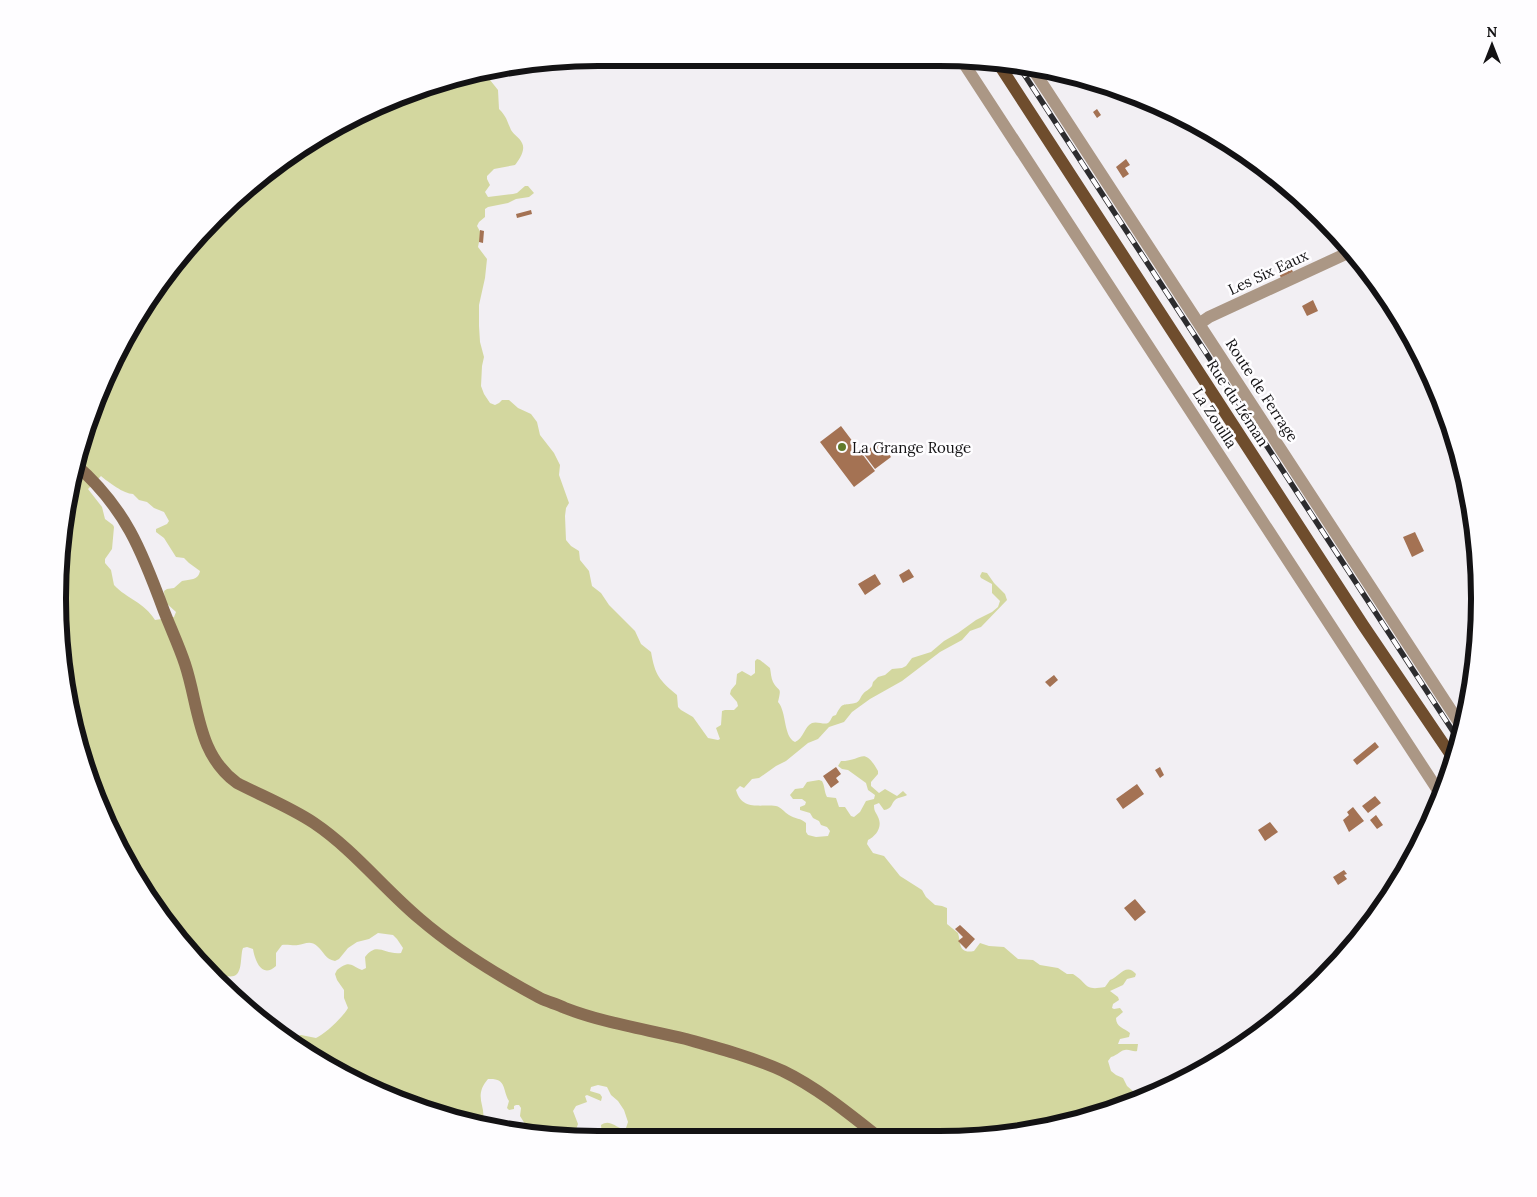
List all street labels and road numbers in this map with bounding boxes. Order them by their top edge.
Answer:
street label: Les Six Eaux [1225,245,1311,299]
street label: Route de Ferrage [1222,335,1302,445]
street label: Rue du Léman [1203,356,1273,450]
street label: La Zouilla [1189,384,1242,452]

